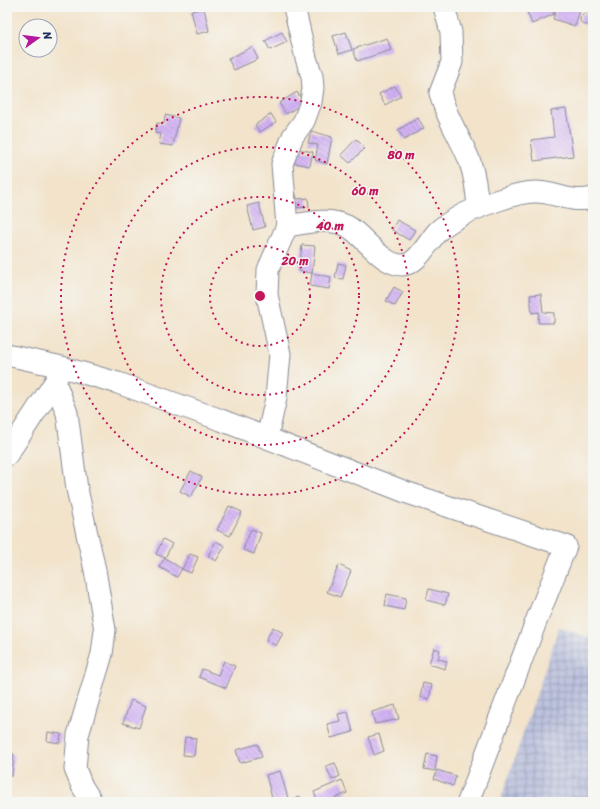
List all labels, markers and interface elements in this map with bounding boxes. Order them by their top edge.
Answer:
north arrow [18,18,58,58]
text: N [37,29,57,42]
text: 80 m [386,144,415,166]
text: 60 m [351,180,379,202]
text: 40 m [315,215,344,237]
text: 20 m [281,250,309,272]
centre of rings [253,289,267,303]

